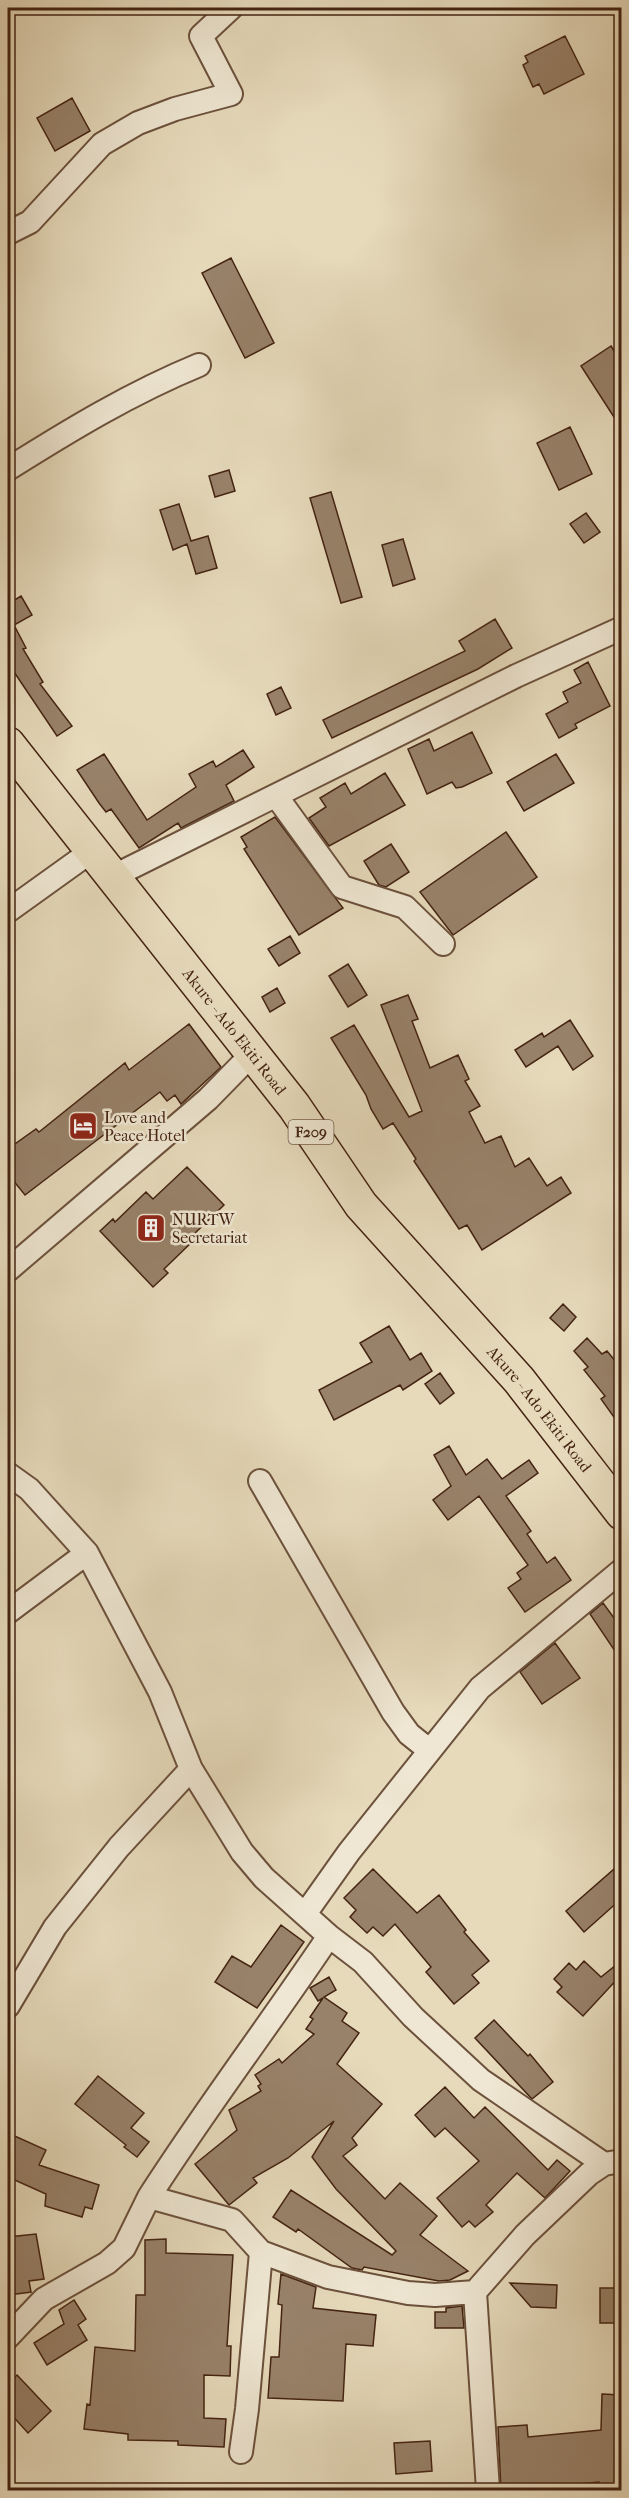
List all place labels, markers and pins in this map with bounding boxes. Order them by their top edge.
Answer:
place label: Love and Peace Hotel [104,1108,186,1145]
hotel icon: Love and Peace Hotel [67,1110,99,1142]
place label: NURTW Secretariat [172,1210,248,1247]
building icon: NURTW Secretariat [135,1212,167,1244]

